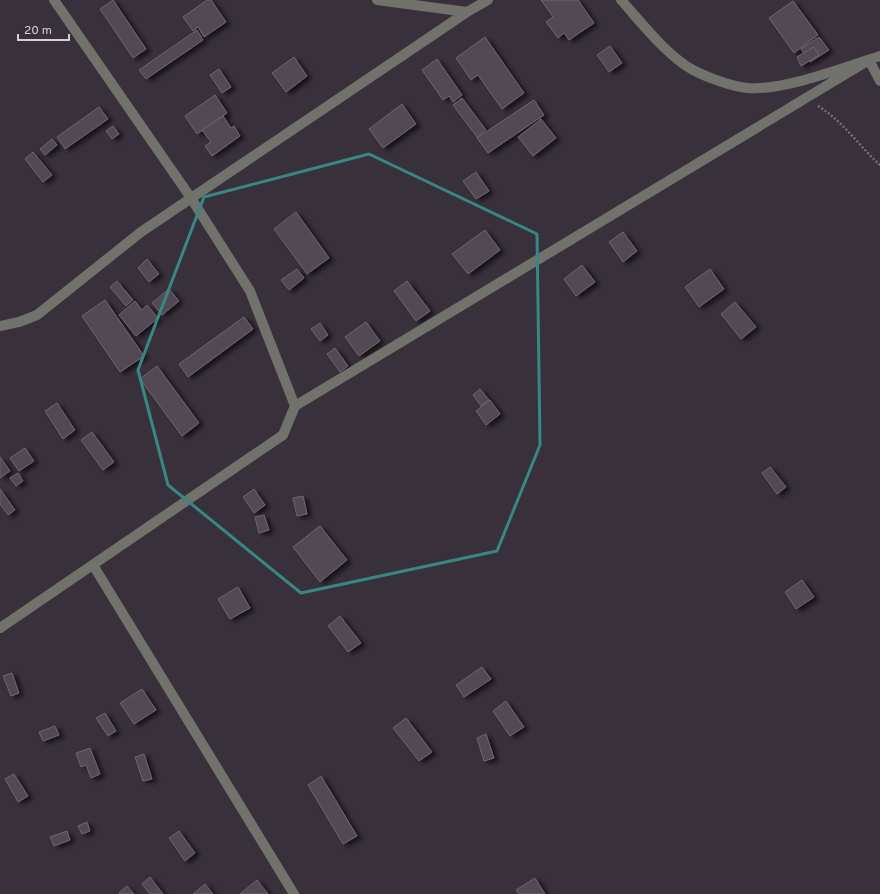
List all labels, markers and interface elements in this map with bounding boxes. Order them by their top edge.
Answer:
scale bar [18,16,69,42]
text: 20 m [24,23,52,39]

